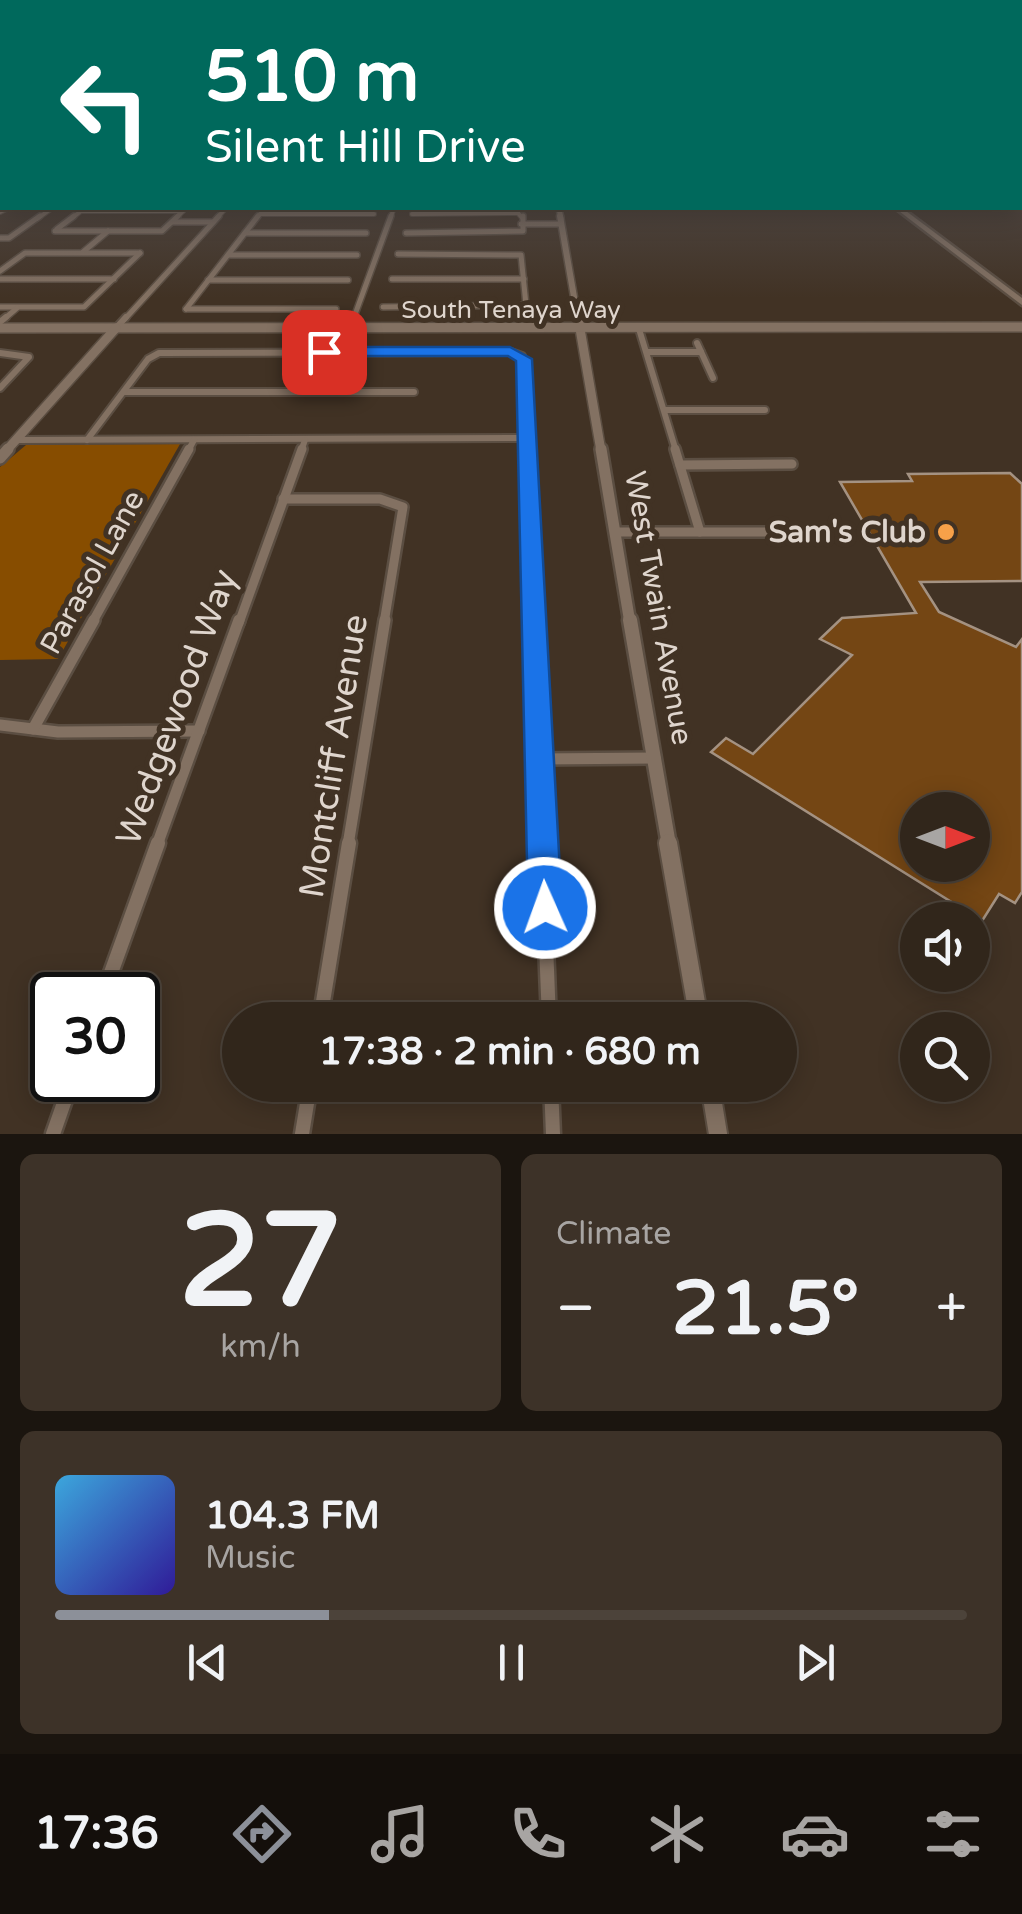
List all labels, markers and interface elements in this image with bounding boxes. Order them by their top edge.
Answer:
text: 510 m [205,36,419,120]
icon: left [40,40,170,170]
text: Silent Hill Drive [205,121,526,175]
street label: South Tenaya Way [401,295,621,325]
pin [282,310,367,395]
icon: arrive [297,325,352,380]
street label: West Twain Avenue [616,468,701,748]
street label: Parasol Lane [32,484,153,661]
place label: Sam's Club [769,514,926,551]
marker: Sam's Club [935,521,957,543]
street label: Wedgewood Way [107,564,246,851]
street label: Montcliff Avenue [291,612,377,901]
north arrow [900,792,990,882]
map controls [900,792,990,1102]
position arrow [493,856,597,960]
button: sound [900,902,990,992]
speed limit sign: 30 [30,972,160,1102]
button: search [900,1012,990,1102]
text: 17:38 · 2 min · 680 m [318,1029,701,1075]
text: 27 [179,1185,342,1341]
text: Climate [556,1215,671,1253]
text: 21.5° [672,1264,859,1354]
text: − [556,1276,595,1342]
text: + [936,1276,967,1342]
text: km/h [220,1328,301,1366]
text: 104.3 FM [205,1493,380,1539]
text: Music [205,1539,295,1577]
icon: previous [180,1635,235,1690]
icon: pause [484,1635,539,1690]
icon: next [788,1635,843,1690]
icon: directions [227,1799,297,1869]
icon: music [365,1799,435,1869]
icon: phone [503,1799,573,1869]
icon: climate [642,1799,712,1869]
icon: car [780,1799,850,1869]
icon: filters [918,1799,988,1869]
text: 17:36 [34,1807,159,1861]

